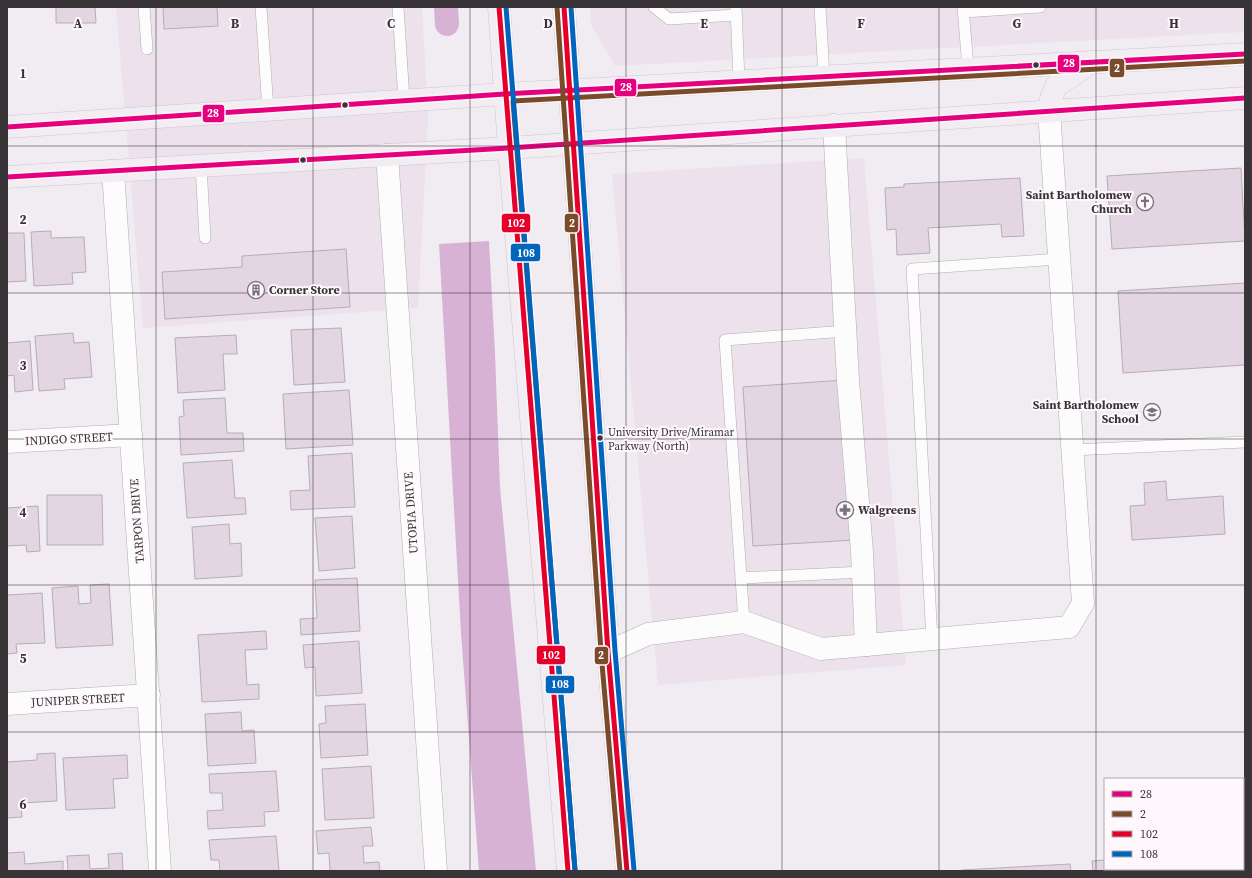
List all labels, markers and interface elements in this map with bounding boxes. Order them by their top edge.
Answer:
text: A [74,15,83,32]
text: B [231,15,240,32]
text: C [387,15,395,32]
text: D [543,15,553,32]
text: E [700,15,708,32]
text: F [857,15,865,32]
text: G [1013,15,1022,32]
text: H [1169,15,1179,32]
line badge: 28 [1057,54,1080,73]
text: 28 [1063,56,1075,71]
line badge: 2 [1109,58,1125,78]
unlabelled marker [1031,60,1041,70]
text: 2 [1114,61,1120,76]
text: 1 [19,65,27,82]
line badge: 28 [614,78,637,97]
text: 28 [620,80,632,95]
unlabelled marker [340,100,350,110]
line badge: 28 [202,104,225,123]
text: 28 [207,106,219,121]
unlabelled marker [298,155,308,165]
place label: Saint Bartholomew Church [1026,187,1133,217]
church icon: Saint Bartholomew Church [1135,192,1155,212]
text: 2 [19,211,27,228]
line badge: 102 [501,213,531,233]
line badge: 2 [564,213,579,233]
text: 102 [507,216,525,231]
text: 2 [569,216,575,231]
line badge: 108 [510,243,541,262]
text: 108 [517,246,535,261]
building icon: Corner Store [246,280,266,300]
place label: Corner Store [269,282,340,298]
text: 3 [19,357,27,374]
place label: Saint Bartholomew School [1033,397,1140,427]
school or university icon: Saint Bartholomew School [1142,402,1162,422]
place label: University Drive/Miramar Parkway (North) [608,425,735,454]
street label: INDIGO STREET [25,429,114,449]
marker: University Drive/Miramar Parkway (North) [595,433,605,443]
street label: UTOPIA DRIVE [400,472,422,554]
street label: TARPON DRIVE [126,478,148,564]
pharmacy icon: Walgreens [835,500,855,520]
place label: Walgreens [858,502,917,518]
text: 4 [19,504,27,521]
line badge: 102 [536,645,566,665]
line badge: 2 [594,646,609,665]
text: 102 [542,648,560,663]
text: 2 [598,648,604,663]
text: 5 [19,650,27,667]
line badge: 108 [545,675,575,694]
text: 108 [551,677,569,692]
street label: JUNIPER STREET [30,690,126,710]
legend [1104,778,1244,870]
text: 28 [1140,786,1152,802]
text: 6 [19,796,27,813]
text: 2 [1140,806,1146,822]
text: 102 [1140,826,1158,842]
text: 108 [1140,846,1158,862]

